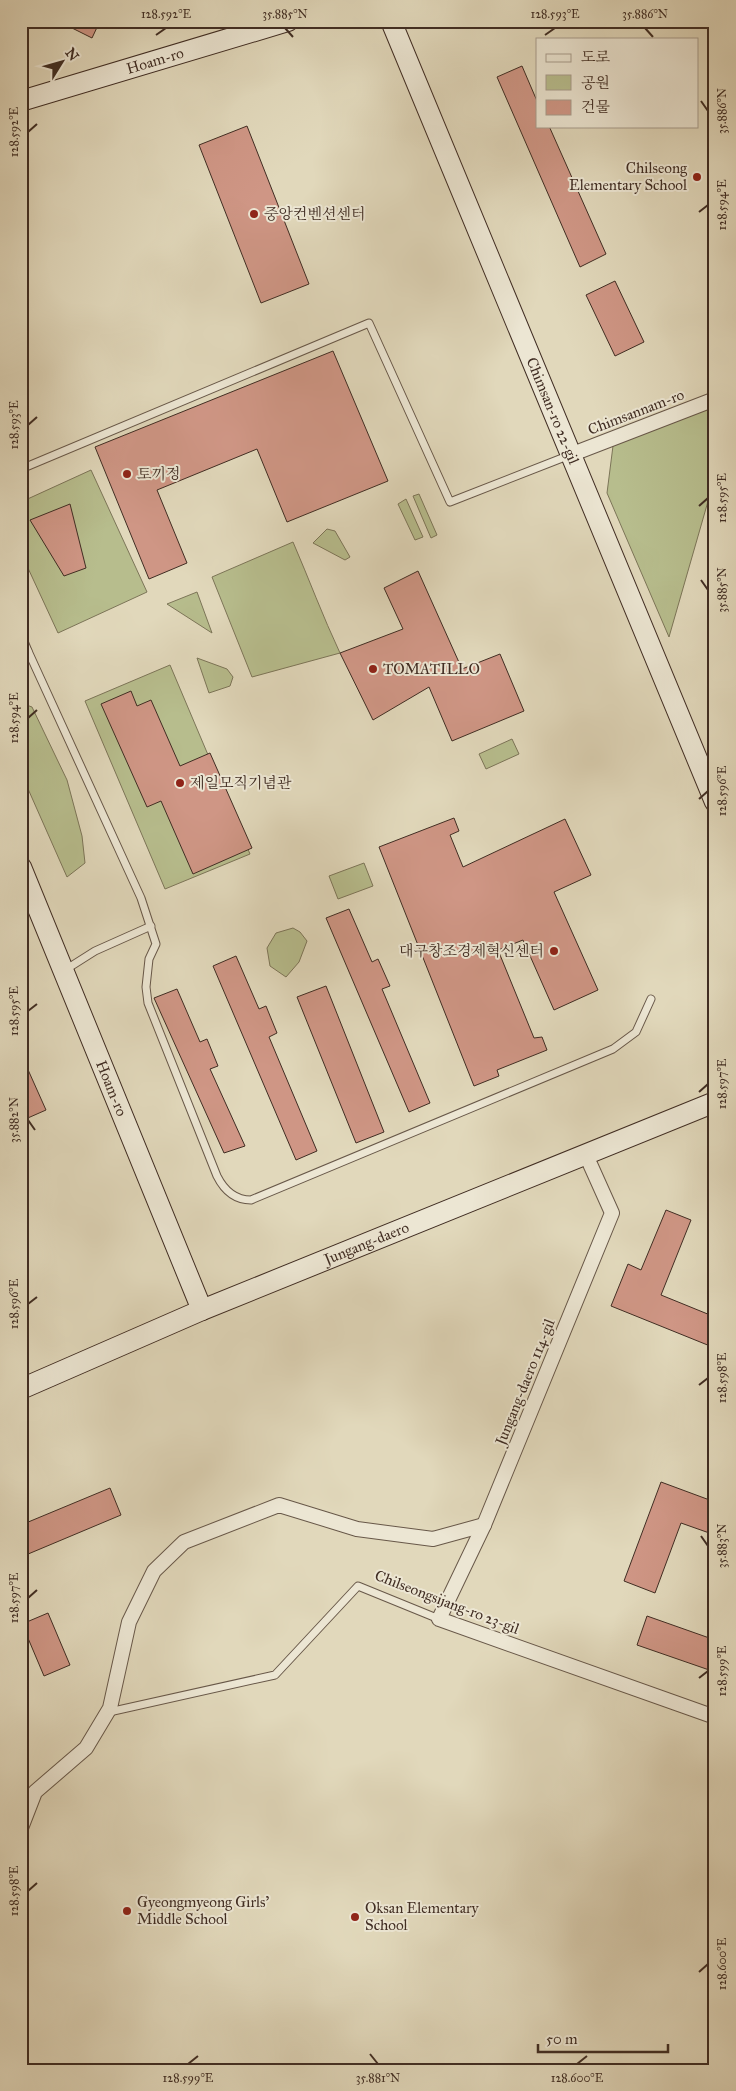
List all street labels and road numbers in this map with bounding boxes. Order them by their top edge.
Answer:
street label: Hoam-ro [124,44,186,78]
street label: Chimsan-ro 22-gil [523,355,583,468]
street label: Chimsannam-ro [585,385,687,439]
street label: Hoam-ro [92,1058,131,1119]
street label: Jungang-daero [320,1218,412,1270]
street label: Jungang-daero 114-gil [491,1315,560,1450]
street label: Chilseongsijang-ro 23-gil [372,1566,523,1638]

